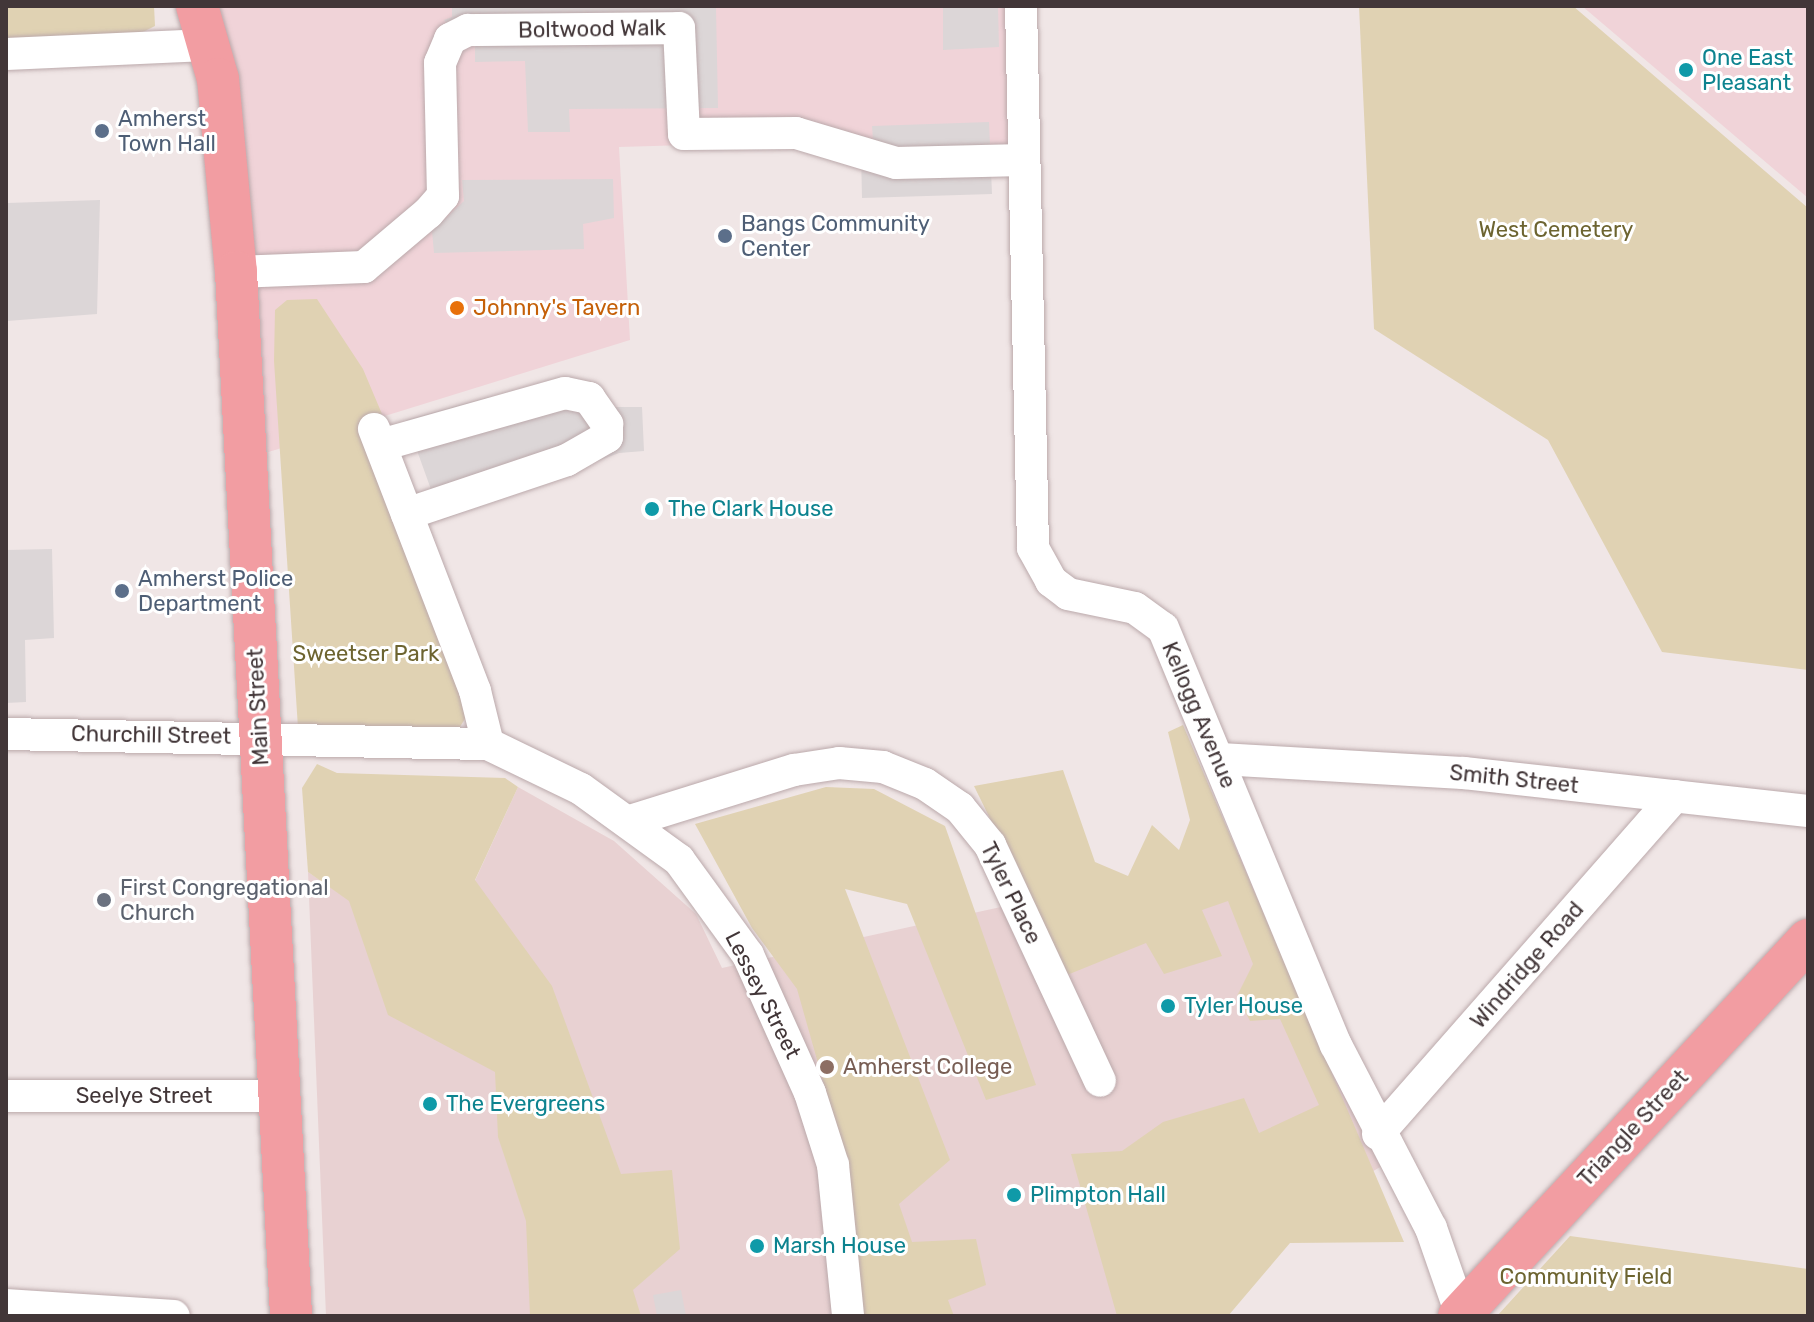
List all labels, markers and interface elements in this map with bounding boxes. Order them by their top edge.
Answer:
street label: Boltwood Walk [518,15,666,43]
place label: One East Pleasant [1702,44,1793,96]
marker: One East Pleasant [1677,61,1695,79]
place label: Amherst Town Hall [118,105,216,156]
marker: Amherst Town Hall [93,122,111,140]
place label: Bangs Community Center [741,210,930,262]
park label: West Cemetery [1479,217,1633,243]
marker: Bangs Community Center [716,227,734,245]
place label: Johnny's Tavern [473,295,641,321]
marker: Johnny's Tavern [448,299,466,317]
place label: The Clark House [668,496,834,522]
marker: The Clark House [643,500,661,518]
place label: Amherst Police Department [138,565,293,616]
marker: Amherst Police Department [113,582,131,600]
street label: Kellogg Avenue [1156,638,1242,792]
park label: Sweetser Park [292,641,440,667]
street label: Main Street [242,648,274,766]
street label: Churchill Street [71,720,231,750]
street label: Smith Street [1448,759,1580,799]
street label: Tyler Place [975,838,1047,948]
place label: First Congregational Church [120,874,328,926]
marker: First Congregational Church [95,891,113,909]
street label: Windridge Road [1465,896,1589,1034]
street label: Lessey Street [719,927,807,1063]
place label: Tyler House [1184,993,1304,1019]
marker: Tyler House [1159,997,1177,1015]
place label: Amherst College [843,1054,1012,1080]
marker: Amherst College [818,1058,836,1076]
street label: Triangle Street [1572,1064,1694,1192]
street label: Seelye Street [76,1083,212,1109]
place label: The Evergreens [446,1091,605,1117]
marker: The Evergreens [421,1095,439,1113]
place label: Plimpton Hall [1030,1182,1166,1208]
marker: Plimpton Hall [1005,1186,1023,1204]
place label: Marsh House [773,1233,906,1259]
marker: Marsh House [748,1237,766,1255]
park label: Community Field [1499,1264,1673,1290]

